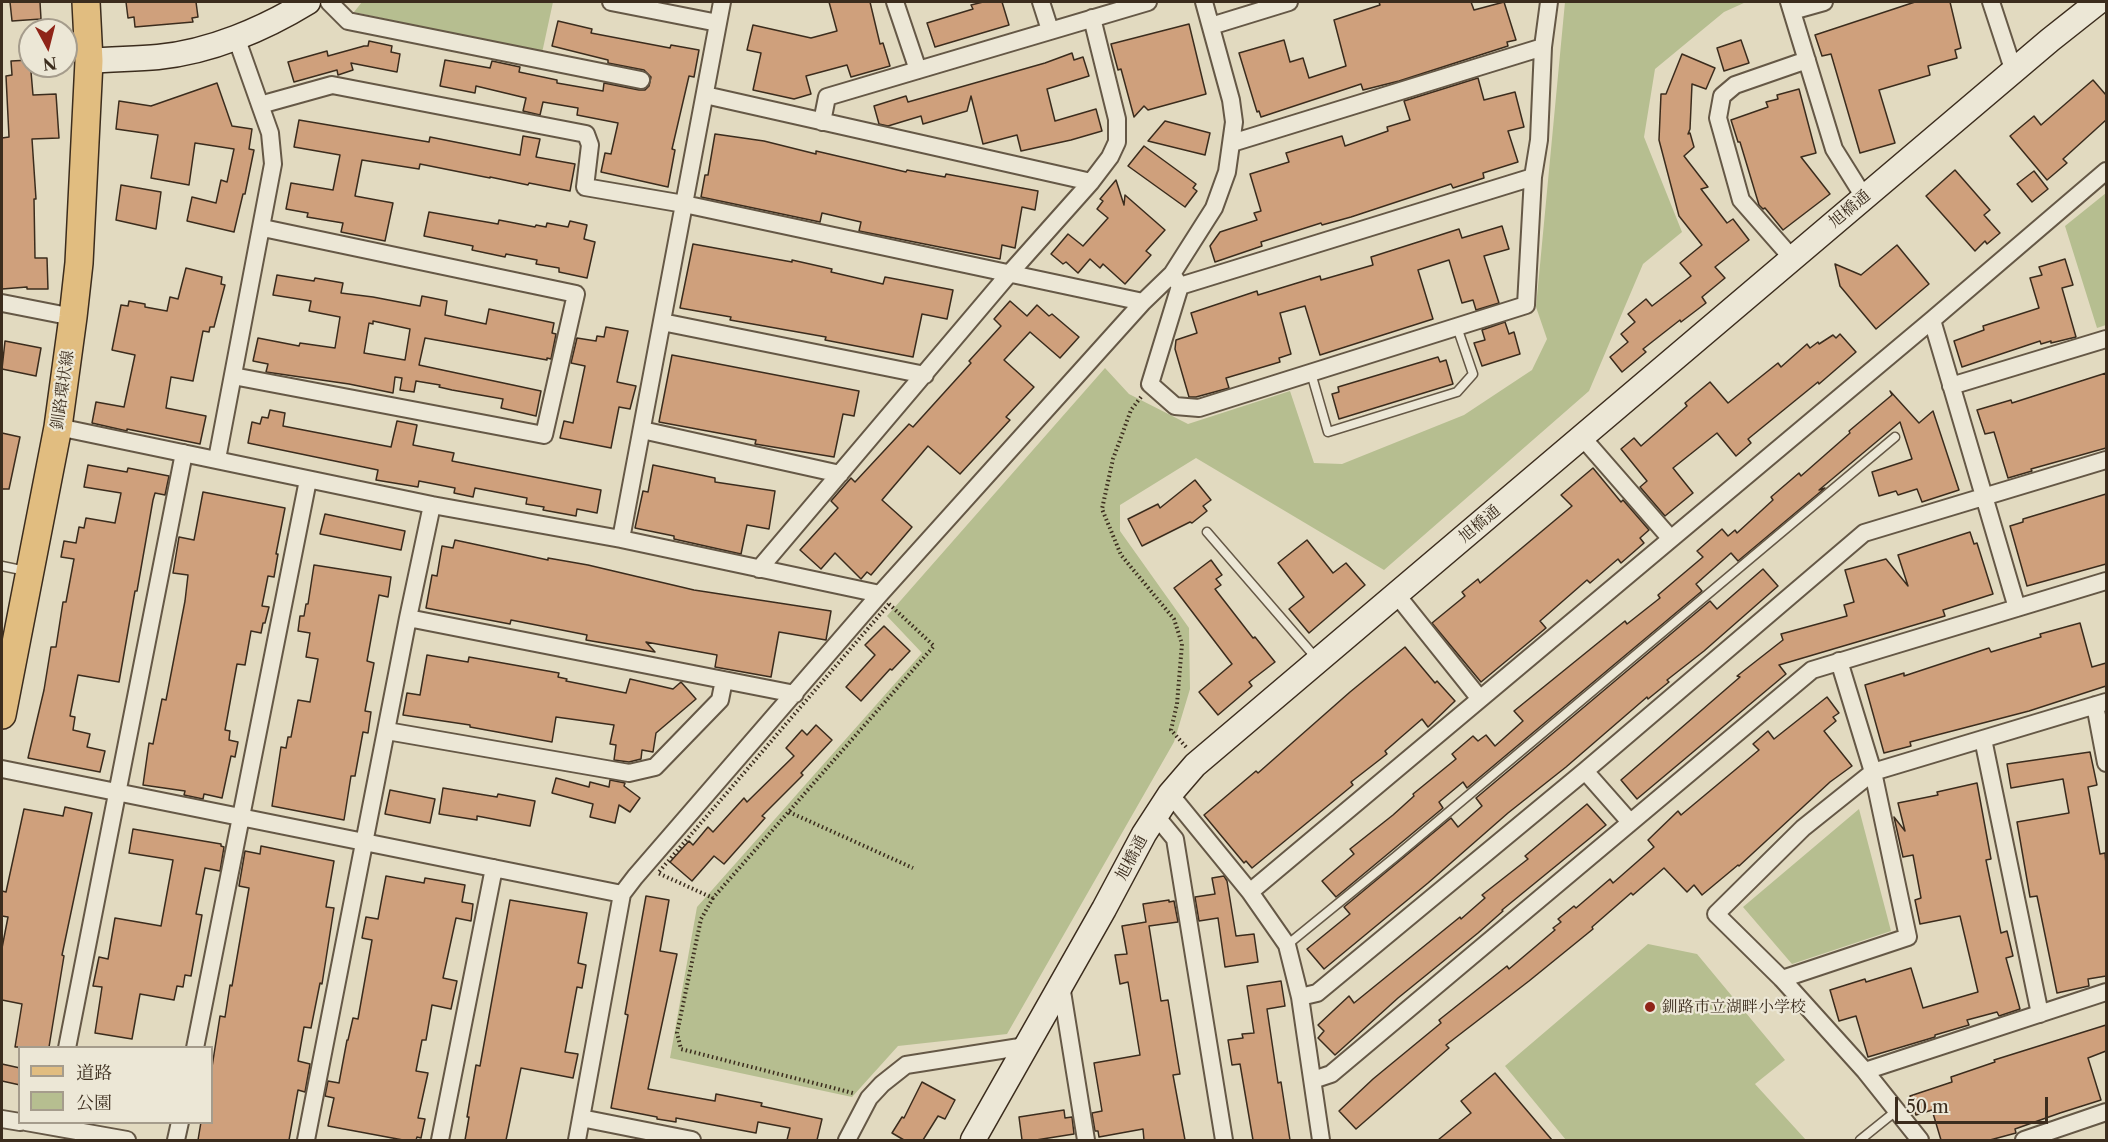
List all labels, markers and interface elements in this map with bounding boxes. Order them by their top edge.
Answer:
north arrow [18,18,78,78]
text: N [42,53,58,75]
street label: 旭橋通 [1825,186,1875,232]
street label: 釧路環状線 [48,349,78,431]
street label: 旭橋通 [1455,501,1505,547]
street label: 旭橋通 [1112,832,1152,884]
place label: 釧路市立湖畔小学校 [1662,997,1806,1017]
marker: 釧路市立湖畔小学校 [1643,1000,1657,1014]
legend [18,1046,213,1124]
text: 道路 [76,1062,112,1084]
scale bar [1898,1085,2051,1123]
text: 公園 [76,1092,112,1114]
text: 50 m [1906,1096,1949,1118]

